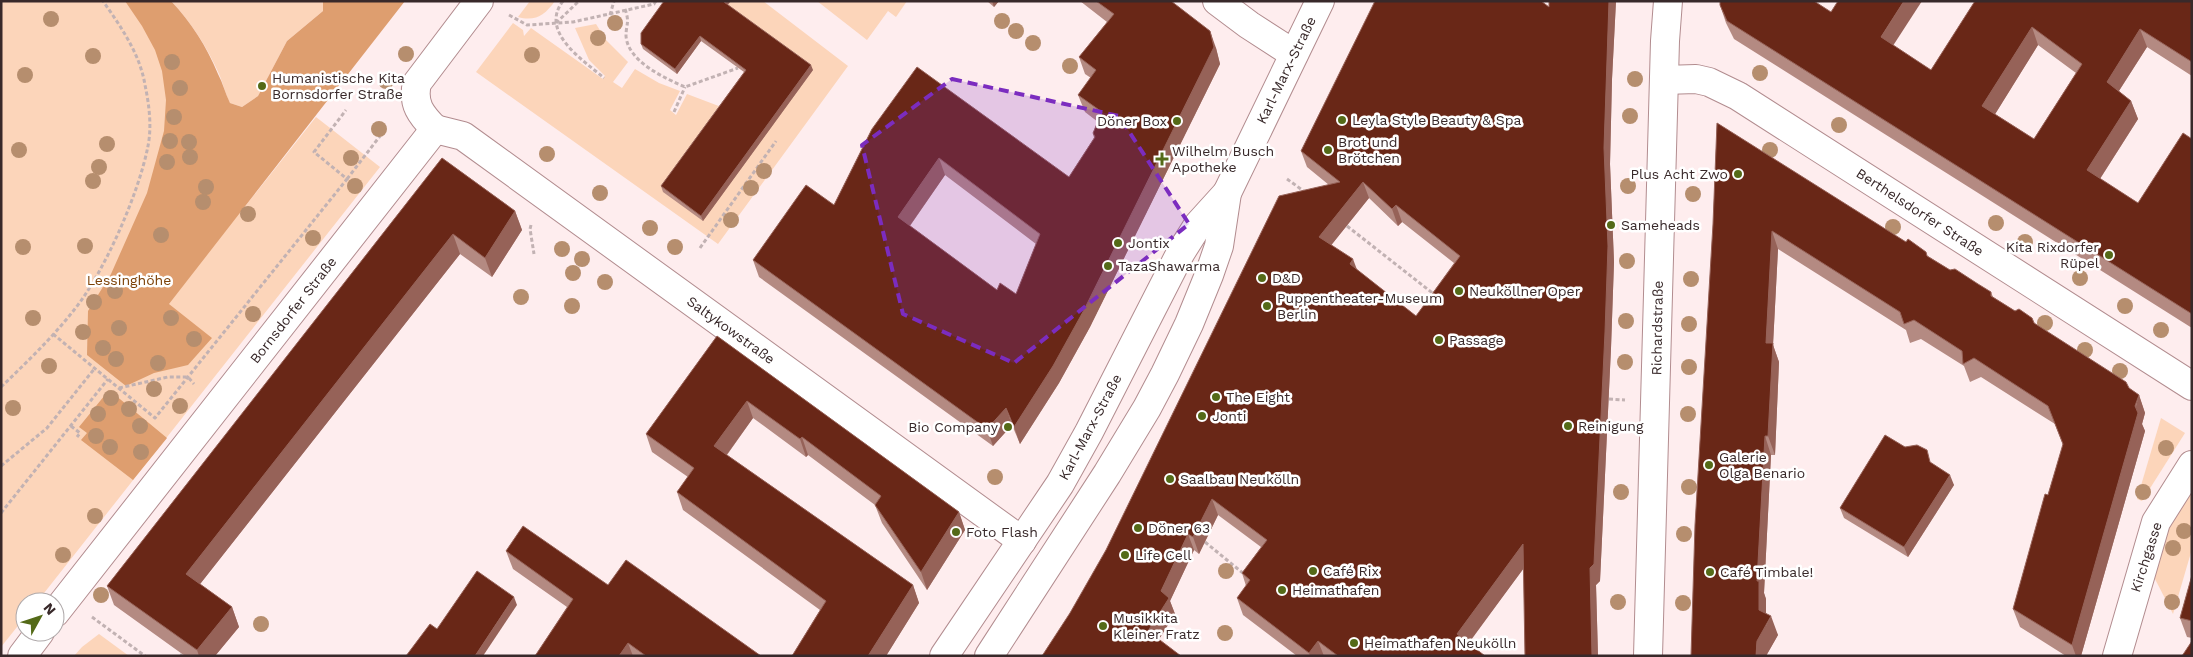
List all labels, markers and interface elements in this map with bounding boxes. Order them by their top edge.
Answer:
street label: Karl-Marx-Straße [1253,14,1319,126]
place label: Humanistische Kita Bornsdorfer Straße [272,70,405,102]
marker: Humanistische Kita Bornsdorfer Straße [256,80,268,92]
place label: Leyla Style Beauty & Spa [1352,112,1521,128]
place label: Döner Box [1097,113,1167,129]
marker: Leyla Style Beauty & Spa [1336,114,1348,126]
marker: Döner Box [1171,115,1183,127]
place label: Brot und Brötchen [1338,134,1400,166]
place label: Wilhelm Busch Apotheke [1172,143,1274,175]
marker: Brot und Brötchen [1322,144,1334,156]
marker: Wilhelm Busch Apotheke [1156,153,1168,165]
street label: Berthelsdorfer Straße [1853,165,1987,259]
place label: Plus Acht Zwo [1630,166,1728,182]
marker: Plus Acht Zwo [1732,168,1744,180]
place label: Sameheads [1621,217,1700,233]
marker: Sameheads [1605,219,1617,231]
place label: Jontix [1128,235,1170,251]
marker: Jontix [1112,237,1124,249]
place label: Kita Rixdorfer Rüpel [2006,239,2100,271]
marker: Kita Rixdorfer Rüpel [2103,249,2115,261]
street label: Bornsdorfer Straße [246,254,340,366]
place label: TazaShawarma [1118,258,1220,274]
marker: TazaShawarma [1102,260,1114,272]
place label: D&D [1272,270,1301,286]
park label: Lessinghöhe [87,272,171,288]
marker: D&D [1256,272,1268,284]
street label: Richardstraße [1648,280,1666,376]
place label: Neuköllner Oper [1469,283,1581,299]
marker: Neuköllner Oper [1453,285,1465,297]
place label: Puppentheater-Museum Berlin [1277,290,1442,322]
street label: Saltykowstraße [684,293,778,367]
marker: Puppentheater-Museum Berlin [1261,300,1273,312]
place label: Passage [1449,332,1504,348]
marker: Passage [1433,334,1445,346]
street label: Karl-Marx-Straße [1055,371,1125,483]
place label: The Eight [1226,389,1290,405]
marker: The Eight [1210,391,1222,403]
place label: Jonti [1212,408,1246,424]
marker: Jonti [1196,410,1208,422]
place label: Reinigung [1578,418,1644,434]
place label: Bio Company [908,419,999,435]
marker: Reinigung [1562,420,1574,432]
marker: Bio Company [1002,421,1014,433]
place label: Galerie Olga Benario [1719,449,1805,481]
marker: Galerie Olga Benario [1703,459,1715,471]
place label: Saalbau Neukölln [1180,471,1299,487]
marker: Saalbau Neukölln [1164,473,1176,485]
place label: Döner 63 [1148,520,1210,536]
street label: Kirchgasse [2127,520,2165,594]
marker: Döner 63 [1132,522,1144,534]
place label: Foto Flash [966,524,1038,540]
marker: Foto Flash [950,526,962,538]
place label: Life Cell [1135,547,1192,563]
marker: Life Cell [1119,549,1131,561]
place label: Café Rix [1323,563,1379,579]
place label: Café Timbale! [1720,564,1813,580]
marker: Café Rix [1307,565,1319,577]
marker: Café Timbale! [1704,566,1716,578]
place label: Heimathafen [1292,582,1379,598]
marker: Heimathafen [1276,584,1288,596]
north arrow [15,592,65,642]
text: N [40,600,59,618]
place label: Musikkita Kleiner Fratz [1113,610,1200,642]
marker: Musikkita Kleiner Fratz [1097,620,1109,632]
place label: Heimathafen Neukölln [1364,635,1516,651]
marker: Heimathafen Neukölln [1348,637,1360,649]

